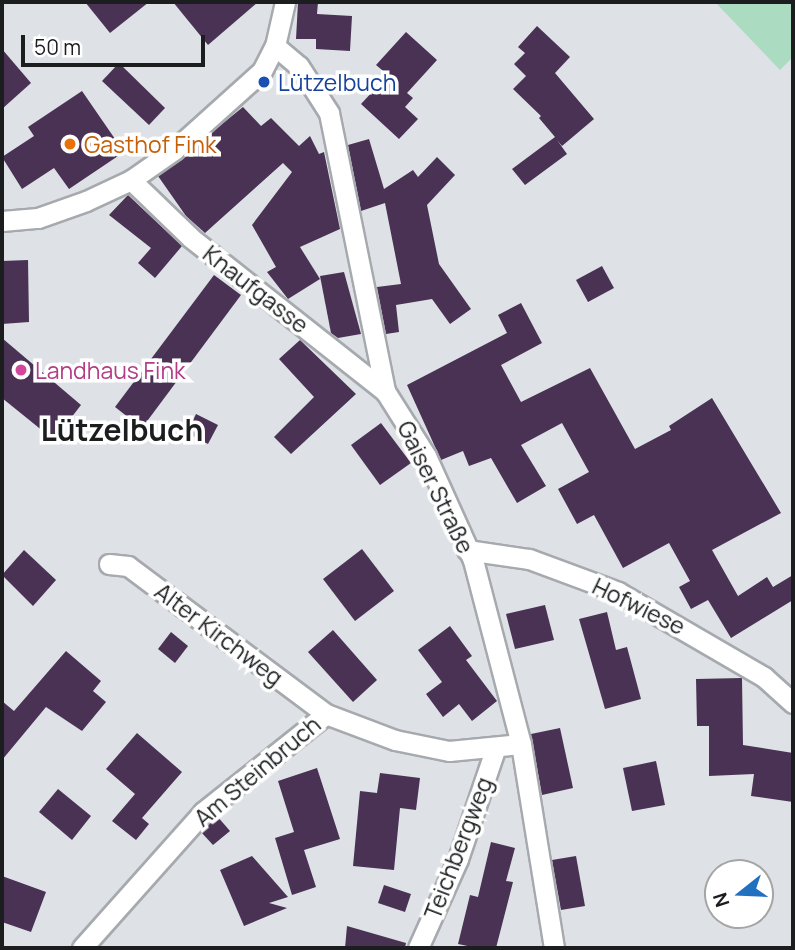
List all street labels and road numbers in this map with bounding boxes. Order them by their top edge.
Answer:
street label: Knaufgasse [198,239,314,339]
street label: Gaiser Straße [392,416,480,558]
street label: Hofwiese [588,572,690,640]
street label: Alter Kirchweg [150,577,288,691]
street label: Am Steinbruch [188,710,326,832]
street label: Teichbergweg [418,773,498,923]

